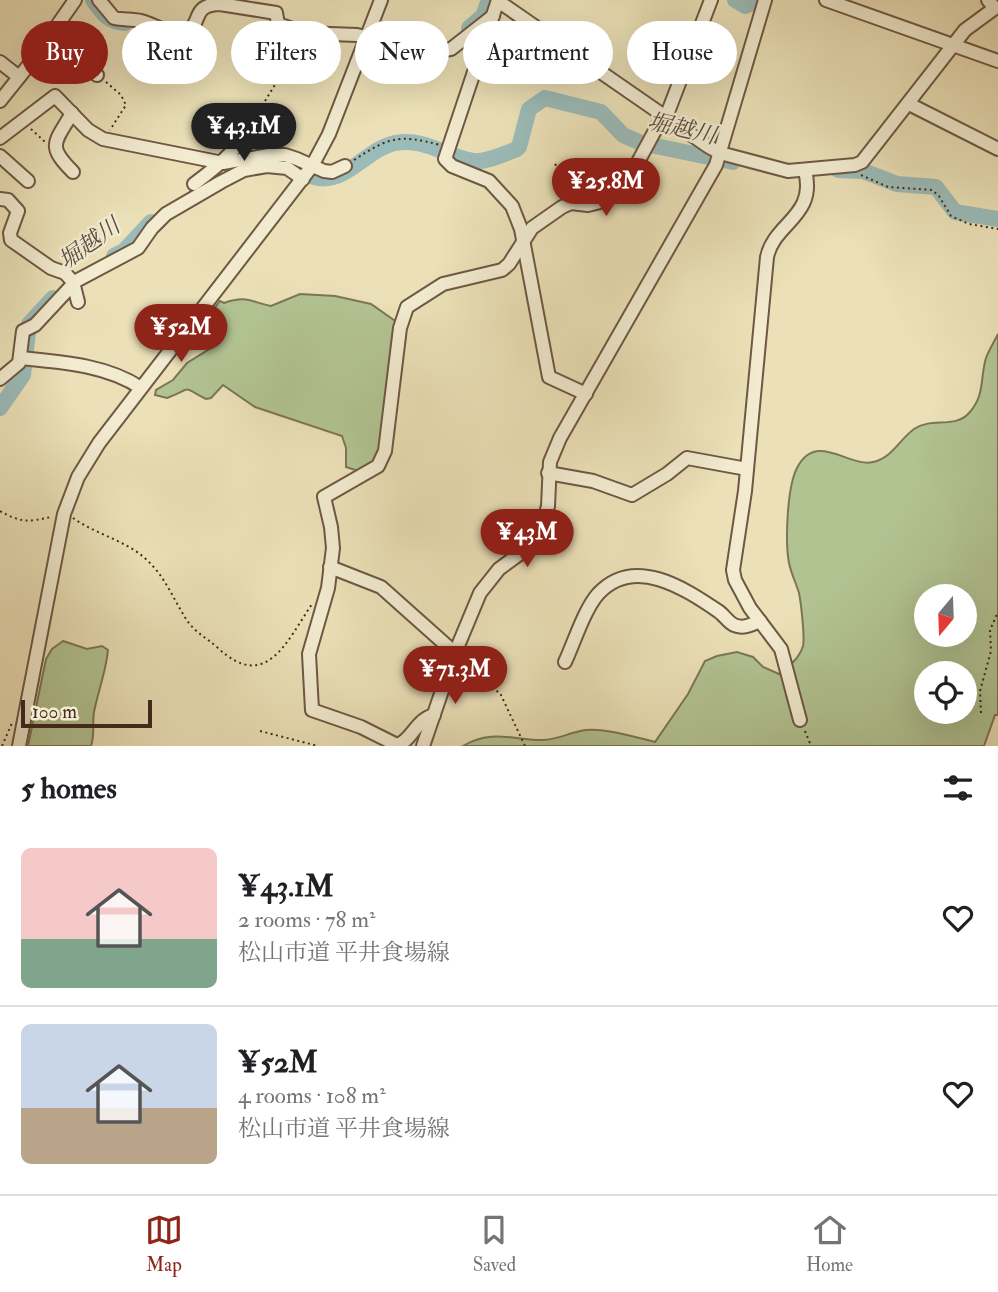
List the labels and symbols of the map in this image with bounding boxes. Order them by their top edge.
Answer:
pin: ¥43.1M [187,104,301,163]
water label: 堀越川 [645,107,722,151]
pin: ¥25.8M [549,158,663,218]
water label: 堀越川 [53,210,128,275]
pin: ¥52M [140,304,222,364]
pin: ¥43M [486,510,568,569]
north arrow [914,584,976,648]
pin: ¥71.3M [398,646,512,706]
scale bar [21,697,152,729]

